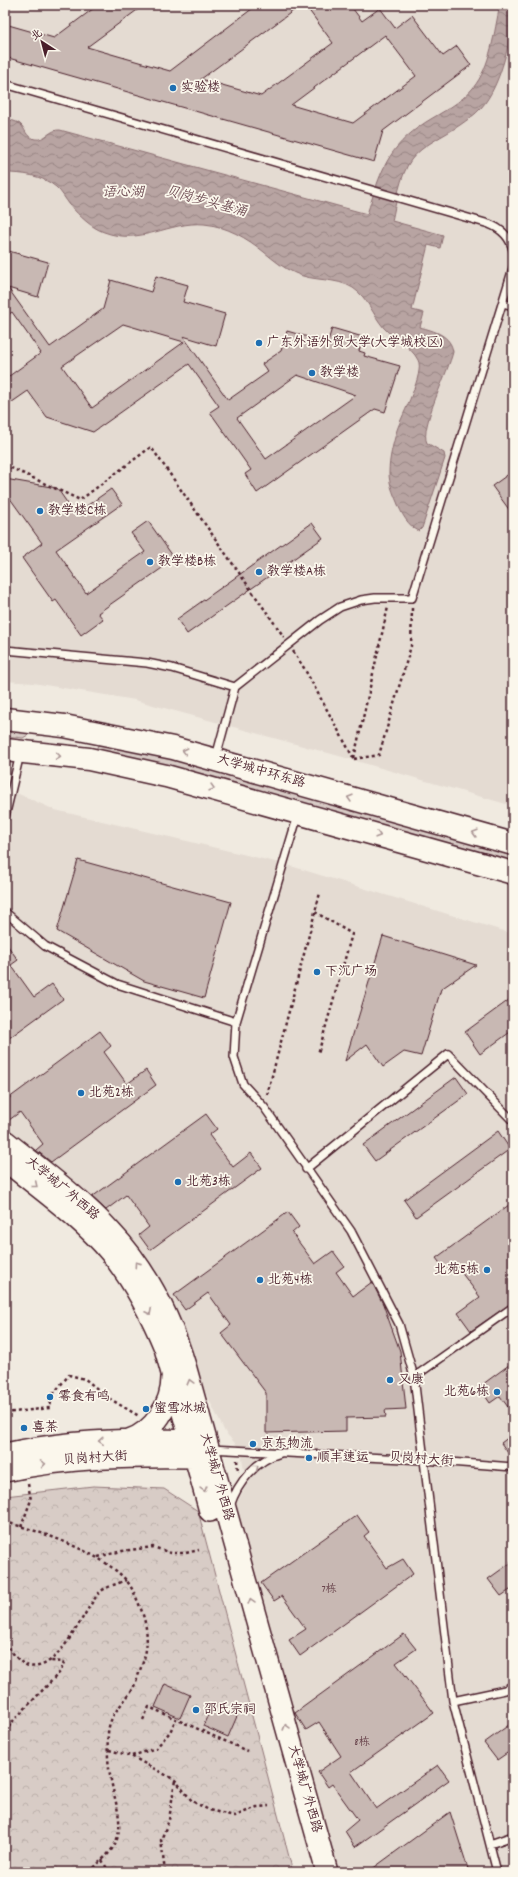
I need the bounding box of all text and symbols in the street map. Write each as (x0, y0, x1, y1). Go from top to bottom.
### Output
north arrow (22, 22, 62, 62)
text: 北 (28, 26, 46, 45)
place label: 实验楼 (181, 79, 220, 98)
marker: 实验楼 (168, 83, 178, 93)
water label: 贝岗步头基涌 (163, 181, 250, 223)
water label: 语心湖 (102, 183, 146, 203)
place label: 广东外语外贸大学(大学城校区) (267, 334, 443, 353)
marker: 广东外语外贸大学(大学城校区) (254, 338, 264, 348)
place label: 教学楼 (320, 364, 359, 383)
marker: 教学楼 (307, 368, 317, 378)
place label: 教学楼C栋 (48, 502, 106, 521)
marker: 教学楼C栋 (35, 506, 45, 516)
place label: 教学楼B栋 (158, 553, 216, 572)
marker: 教学楼B栋 (145, 557, 155, 567)
place label: 教学楼A栋 (267, 563, 326, 582)
marker: 教学楼A栋 (254, 567, 264, 577)
one-way arrow (182, 747, 189, 756)
street label: 大学城中环东路 (215, 750, 307, 794)
one-way arrow (55, 751, 61, 760)
one-way arrow (208, 783, 215, 792)
one-way arrow (347, 794, 354, 803)
one-way arrow (472, 829, 479, 838)
one-way arrow (374, 830, 381, 839)
place label: 下沉广场 (325, 963, 377, 982)
marker: 下沉广场 (312, 967, 322, 977)
place label: 北苑2栋 (89, 1084, 134, 1103)
marker: 北苑2栋 (76, 1088, 86, 1098)
street label: 大学城广外西路 (21, 1152, 103, 1226)
place label: 北苑3栋 (186, 1173, 231, 1192)
marker: 北苑3栋 (173, 1177, 183, 1187)
one-way arrow (31, 1180, 38, 1187)
one-way arrow (134, 1261, 142, 1268)
place label: 北苑5栋 (434, 1261, 479, 1280)
marker: 北苑5栋 (482, 1265, 492, 1275)
place label: 北苑4栋 (268, 1271, 312, 1290)
marker: 北苑4栋 (255, 1275, 265, 1285)
one-way arrow (144, 1308, 151, 1315)
place label: 又康 (398, 1371, 424, 1390)
marker: 又康 (385, 1375, 395, 1385)
one-way arrow (186, 1378, 195, 1385)
place label: 北苑6栋 (444, 1383, 489, 1402)
marker: 北苑6栋 (492, 1387, 502, 1397)
place label: 零食有鸣 (58, 1388, 110, 1407)
marker: 零食有鸣 (45, 1392, 55, 1402)
place label: 蜜雪冰城 (154, 1400, 206, 1419)
marker: 蜜雪冰城 (141, 1404, 151, 1414)
place label: 喜茶 (32, 1419, 58, 1438)
marker: 喜茶 (19, 1423, 29, 1433)
street label: 大学城广外西路 (194, 1431, 238, 1523)
place label: 京东物流 (261, 1435, 313, 1454)
one-way arrow (98, 1437, 104, 1446)
marker: 京东物流 (248, 1439, 258, 1449)
street label: 贝岗村大街 (62, 1447, 128, 1471)
street label: 贝岗村大街 (388, 1448, 454, 1472)
place label: 顺丰速运 (317, 1449, 369, 1468)
marker: 顺丰速运 (304, 1453, 314, 1463)
one-way arrow (40, 1460, 46, 1469)
one-way arrow (251, 1465, 258, 1472)
one-way arrow (199, 1485, 208, 1492)
house number: 7栋 (321, 1582, 337, 1598)
one-way arrow (247, 1598, 256, 1605)
place label: 邵氏宗祠 (204, 1701, 256, 1720)
marker: 邵氏宗祠 (191, 1705, 201, 1715)
one-way arrow (282, 1723, 291, 1730)
house number: 8栋 (354, 1735, 370, 1751)
street label: 大学城广外西路 (282, 1743, 326, 1835)

